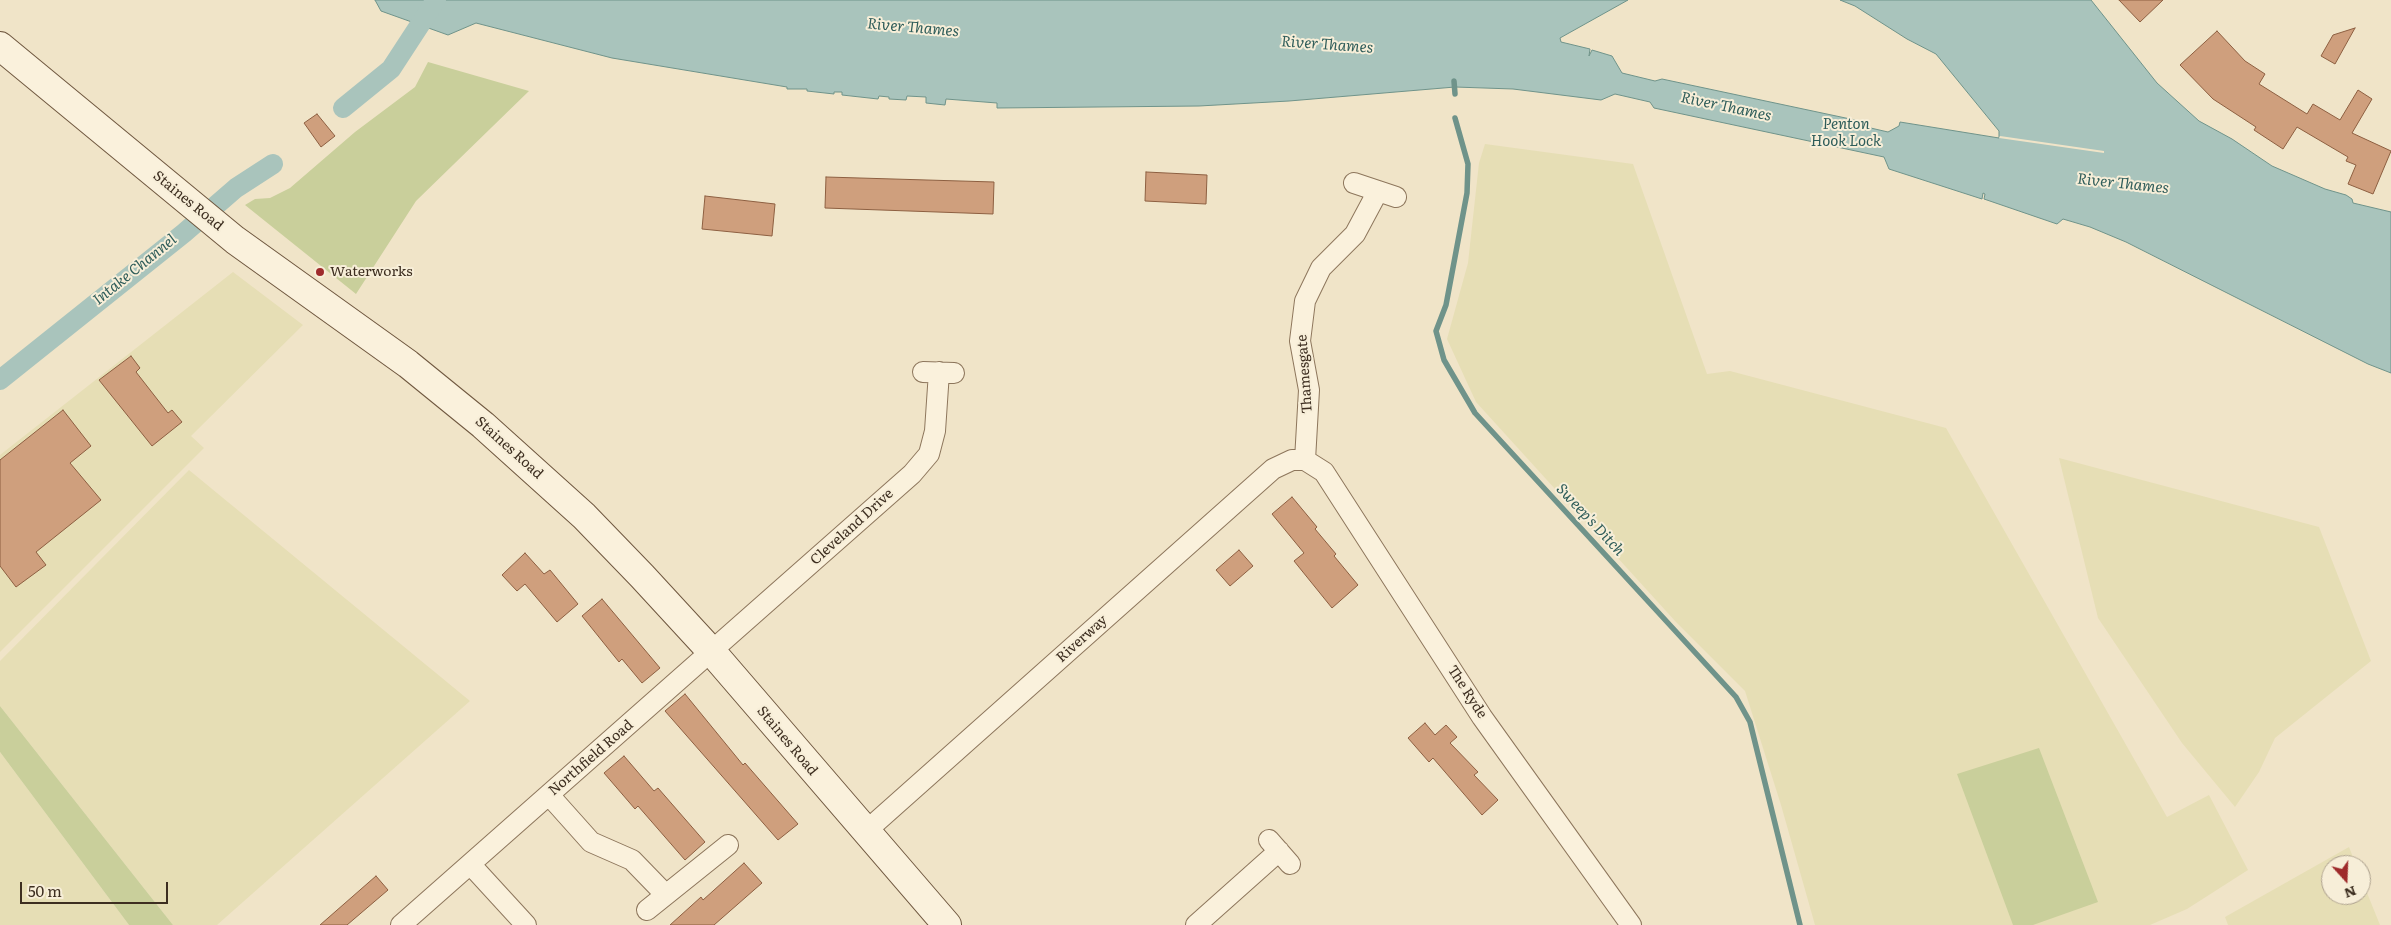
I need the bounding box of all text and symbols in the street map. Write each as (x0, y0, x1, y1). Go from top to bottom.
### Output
water label: River Thames (866, 15, 960, 41)
water label: River Thames (1280, 33, 1374, 57)
water label: River Thames (1679, 89, 1773, 125)
water label: Penton Hook Lock (1811, 116, 1881, 151)
street label: Staines Road (150, 168, 226, 234)
water label: River Thames (2076, 170, 2170, 198)
water label: Intake Channel (90, 231, 180, 309)
place label: Waterworks (330, 264, 413, 280)
marker: Waterworks (314, 266, 326, 278)
street label: Thamesgate (1294, 334, 1316, 414)
street label: Staines Road (472, 413, 546, 483)
water label: Sweep's Ditch (1552, 480, 1628, 560)
street label: Cleveland Drive (807, 485, 897, 569)
street label: Riverway (1053, 612, 1111, 666)
street label: The Ryde (1444, 662, 1490, 722)
street label: Staines Road (753, 703, 821, 779)
street label: Northfield Road (545, 717, 637, 799)
north arrow (2321, 855, 2371, 905)
scale bar (22, 872, 170, 904)
text: 50 m (28, 879, 62, 902)
text: N (2342, 882, 2360, 905)

